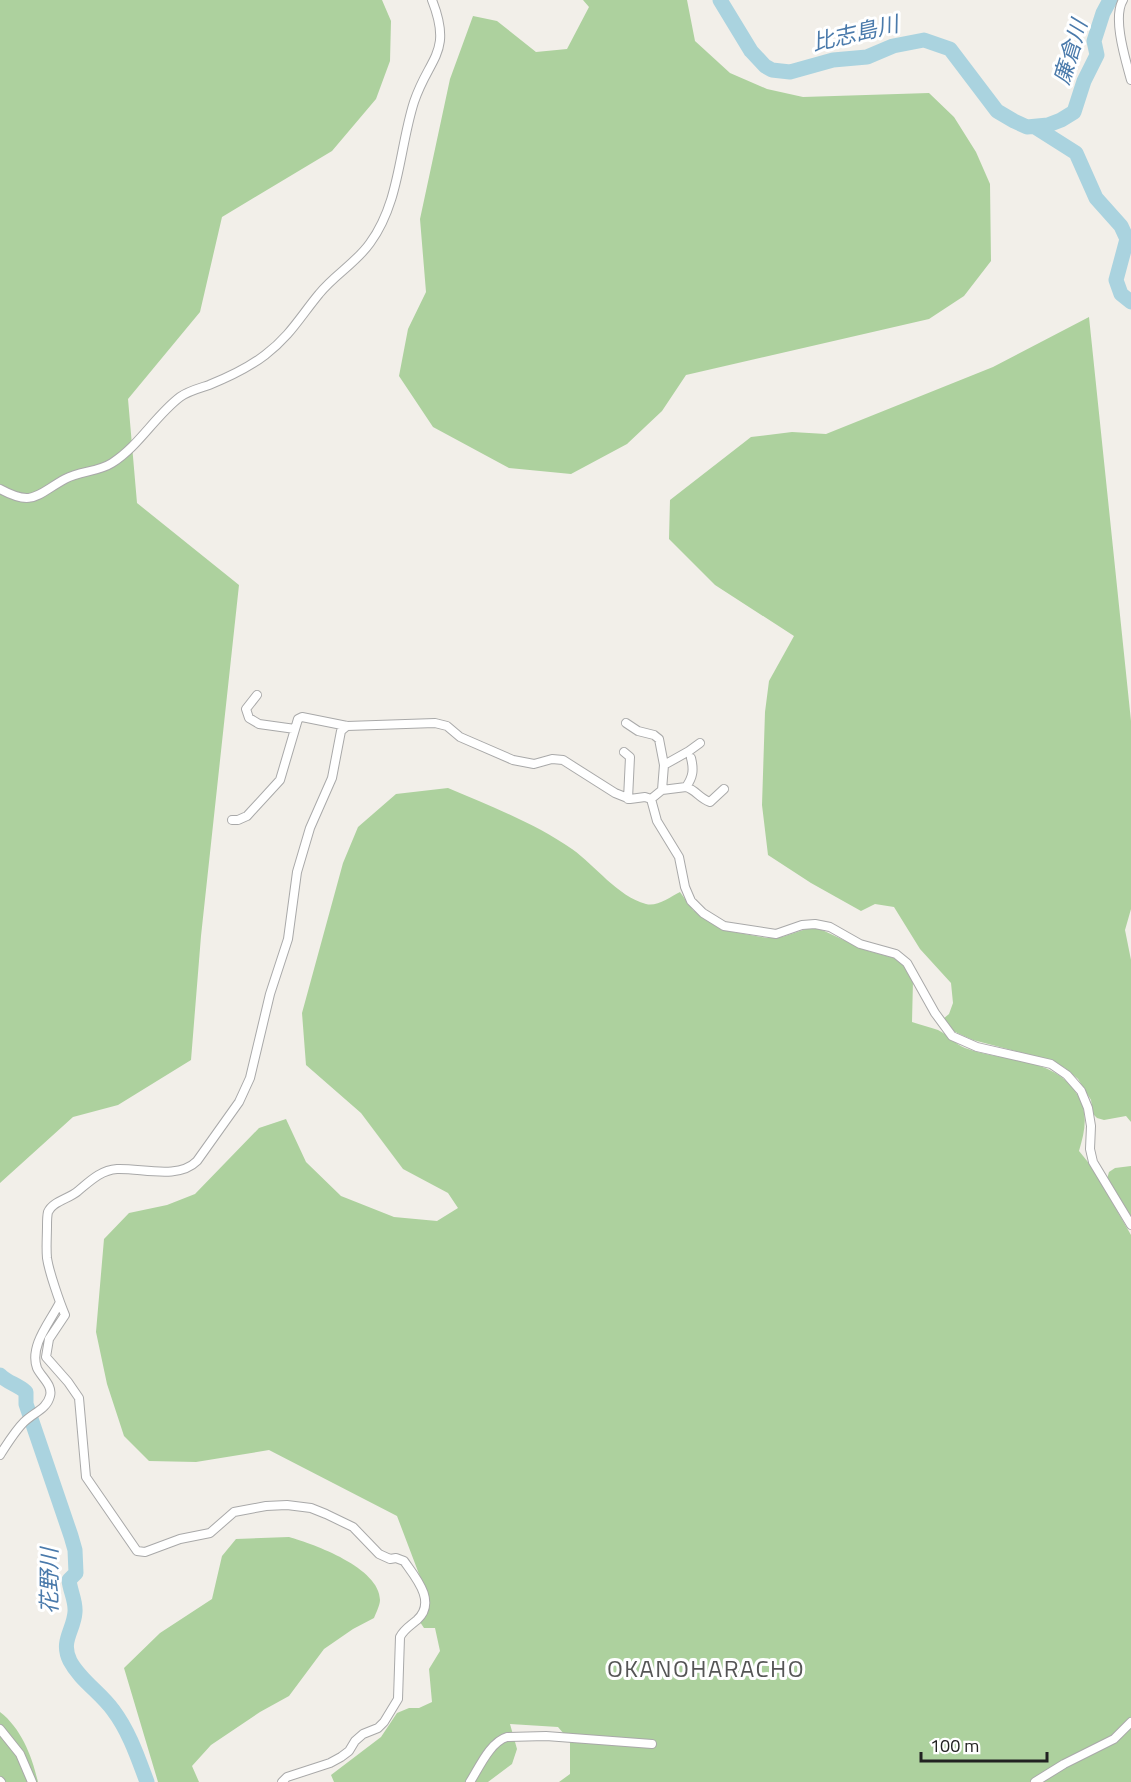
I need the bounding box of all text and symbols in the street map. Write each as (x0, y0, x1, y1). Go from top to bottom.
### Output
water label: 比志島川 (808, 6, 904, 59)
water label: 廉倉川 (1044, 14, 1096, 89)
water label: 花野川 (32, 1546, 66, 1614)
district label: OKANOHARACHO (607, 1650, 805, 1686)
scale bar (921, 1725, 1047, 1763)
text: 100 m (930, 1732, 979, 1759)

